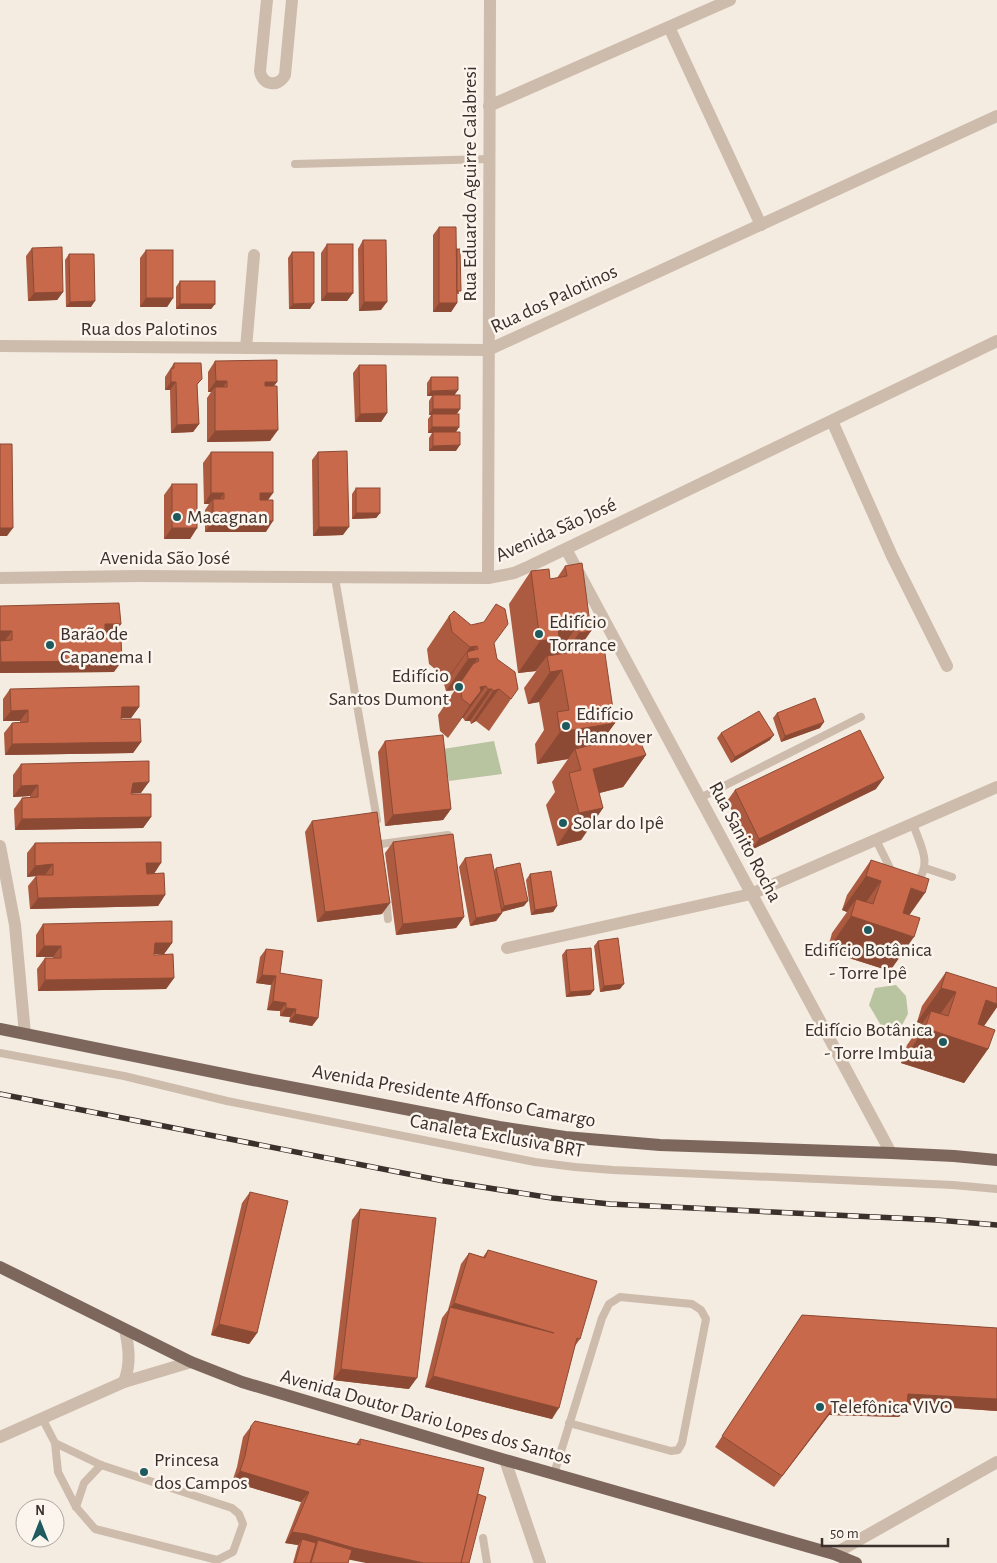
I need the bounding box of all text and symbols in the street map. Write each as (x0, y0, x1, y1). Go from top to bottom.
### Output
street label: Rua Eduardo Aguirre Calabresi (460, 66, 480, 302)
street label: Rua dos Palotinos (488, 261, 620, 337)
street label: Rua dos Palotinos (81, 319, 217, 339)
street label: Avenida São José (492, 494, 620, 566)
place label: Macagnan (187, 507, 268, 527)
marker: Macagnan (171, 511, 183, 523)
street label: Avenida São José (100, 548, 230, 568)
place label: Edifício Torrance (549, 612, 616, 655)
place label: Barão de Capanema I (60, 624, 152, 667)
marker: Edifício Torrance (533, 628, 545, 640)
marker: Barão de Capanema I (44, 639, 56, 651)
place label: Edifício Santos Dumont (329, 666, 450, 709)
marker: Edifício Santos Dumont (453, 681, 465, 693)
place label: Edifício Hannover (576, 704, 653, 747)
marker: Edifício Hannover (560, 720, 572, 732)
street label: Rua Sanito Rocha (705, 778, 785, 906)
place label: Solar do Ipê (573, 813, 664, 833)
marker: Solar do Ipê (557, 817, 569, 829)
marker: Edifício Botânica - Torre Ipê (862, 924, 874, 936)
place label: Edifício Botânica - Torre Ipê (804, 940, 932, 983)
place label: Edifício Botânica - Torre Imbuia (804, 1020, 933, 1063)
marker: Edifício Botânica - Torre Imbuia (937, 1036, 949, 1048)
street label: Avenida Presidente Affonso Camargo (311, 1061, 597, 1131)
street label: Canaleta Exclusiva BRT (408, 1111, 586, 1161)
street label: Avenida Doutor Dario Lopes dos Santos (278, 1366, 574, 1468)
place label: Telefônica VIVO (830, 1397, 952, 1417)
marker: Telefônica VIVO (814, 1401, 826, 1413)
place label: Princesa dos Campos (154, 1450, 248, 1493)
marker: Princesa dos Campos (138, 1466, 150, 1478)
north arrow (15, 1498, 65, 1548)
text: N (35, 1504, 45, 1518)
scale bar (822, 1516, 948, 1548)
text: 50 m (830, 1526, 859, 1541)

